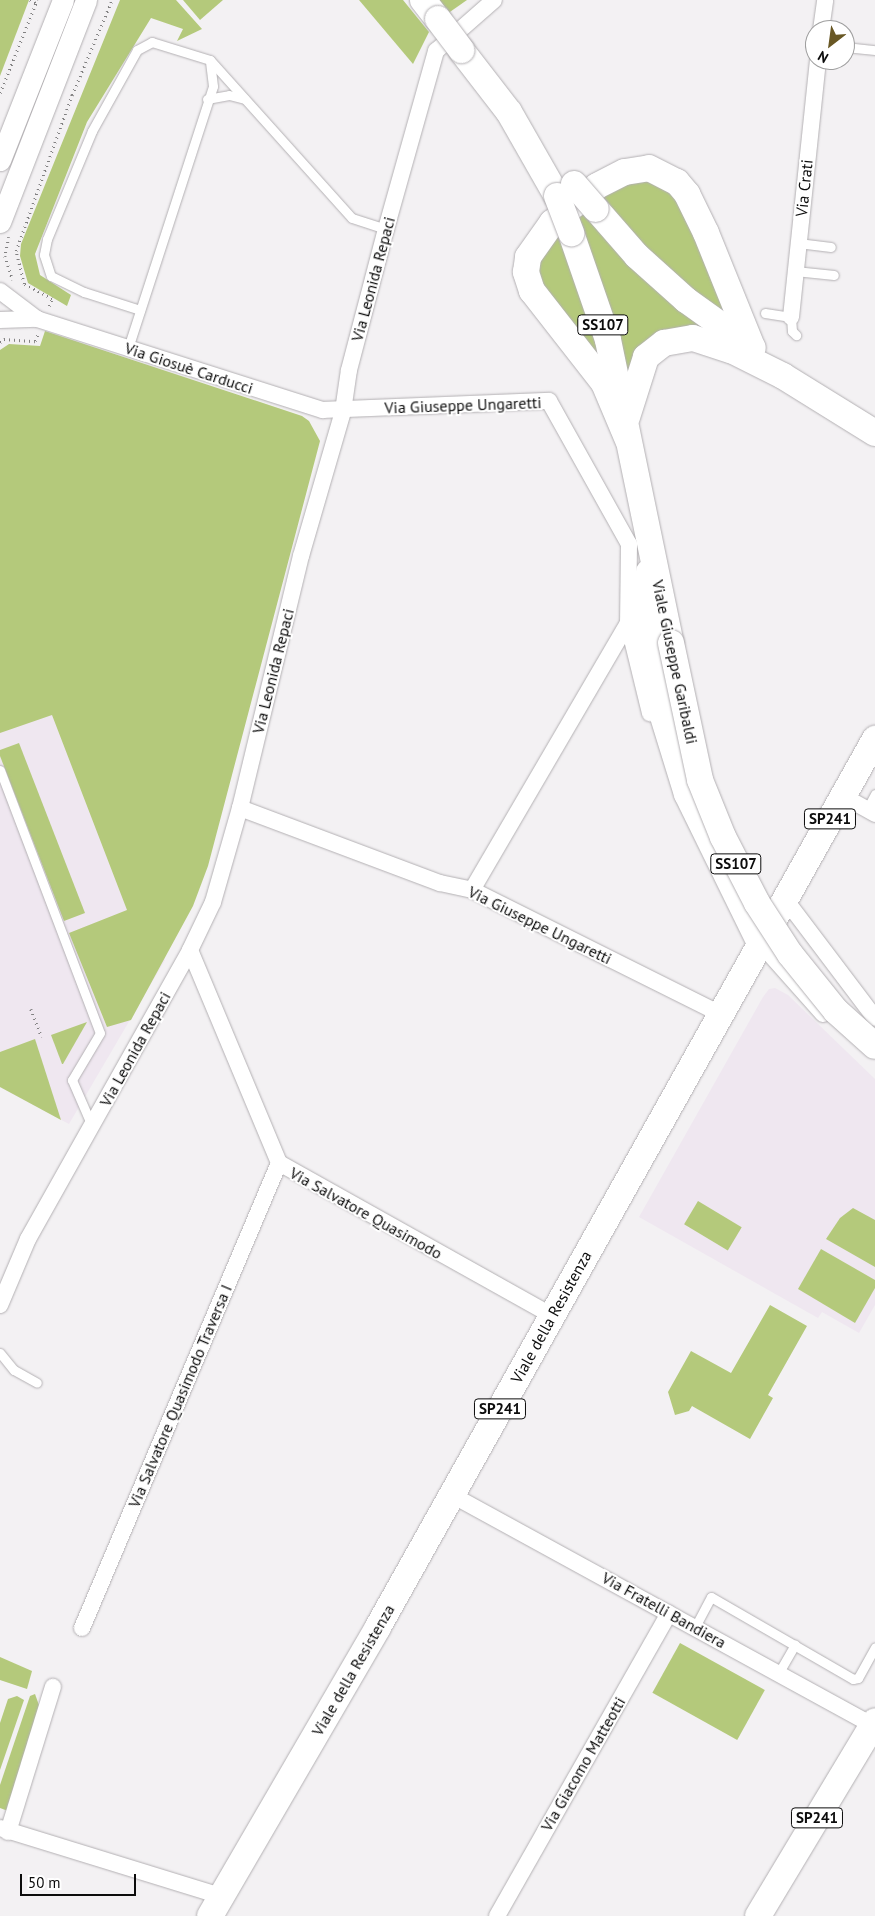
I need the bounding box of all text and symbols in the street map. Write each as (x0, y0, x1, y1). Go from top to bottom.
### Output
north arrow (805, 20, 855, 70)
text: N (815, 47, 831, 67)
street label: Via Crati (791, 158, 817, 218)
street label: Via Leonida Repaci (347, 215, 399, 343)
road number: SS107 (577, 312, 629, 338)
street label: Via Giosuè Carducci (122, 338, 256, 398)
street label: Via Giuseppe Ungaretti (384, 393, 542, 417)
street label: Viale Giuseppe Garibaldi (648, 578, 702, 746)
street label: Via Leonida Repaci (248, 606, 298, 736)
road number: SP241 (804, 806, 856, 832)
road number: SS107 (710, 852, 762, 876)
street label: Via Giuseppe Ungaretti (465, 882, 615, 968)
street label: Via Leonida Repaci (96, 988, 174, 1110)
street label: Via Salvatore Quasimodo (286, 1163, 446, 1263)
street label: Viale della Resistenza (507, 1247, 595, 1387)
street label: Via Salvatore Quasimodo Traversa I (124, 1281, 236, 1511)
road number: SP241 (474, 1396, 526, 1422)
street label: Via Fratelli Bandiera (599, 1568, 729, 1652)
street label: Viale della Resistenza (308, 1601, 398, 1739)
street label: Via Giacomo Matteotti (537, 1693, 629, 1835)
road number: SP241 (791, 1806, 843, 1830)
scale bar (22, 1864, 139, 1896)
text: 50 m (28, 1873, 61, 1892)

